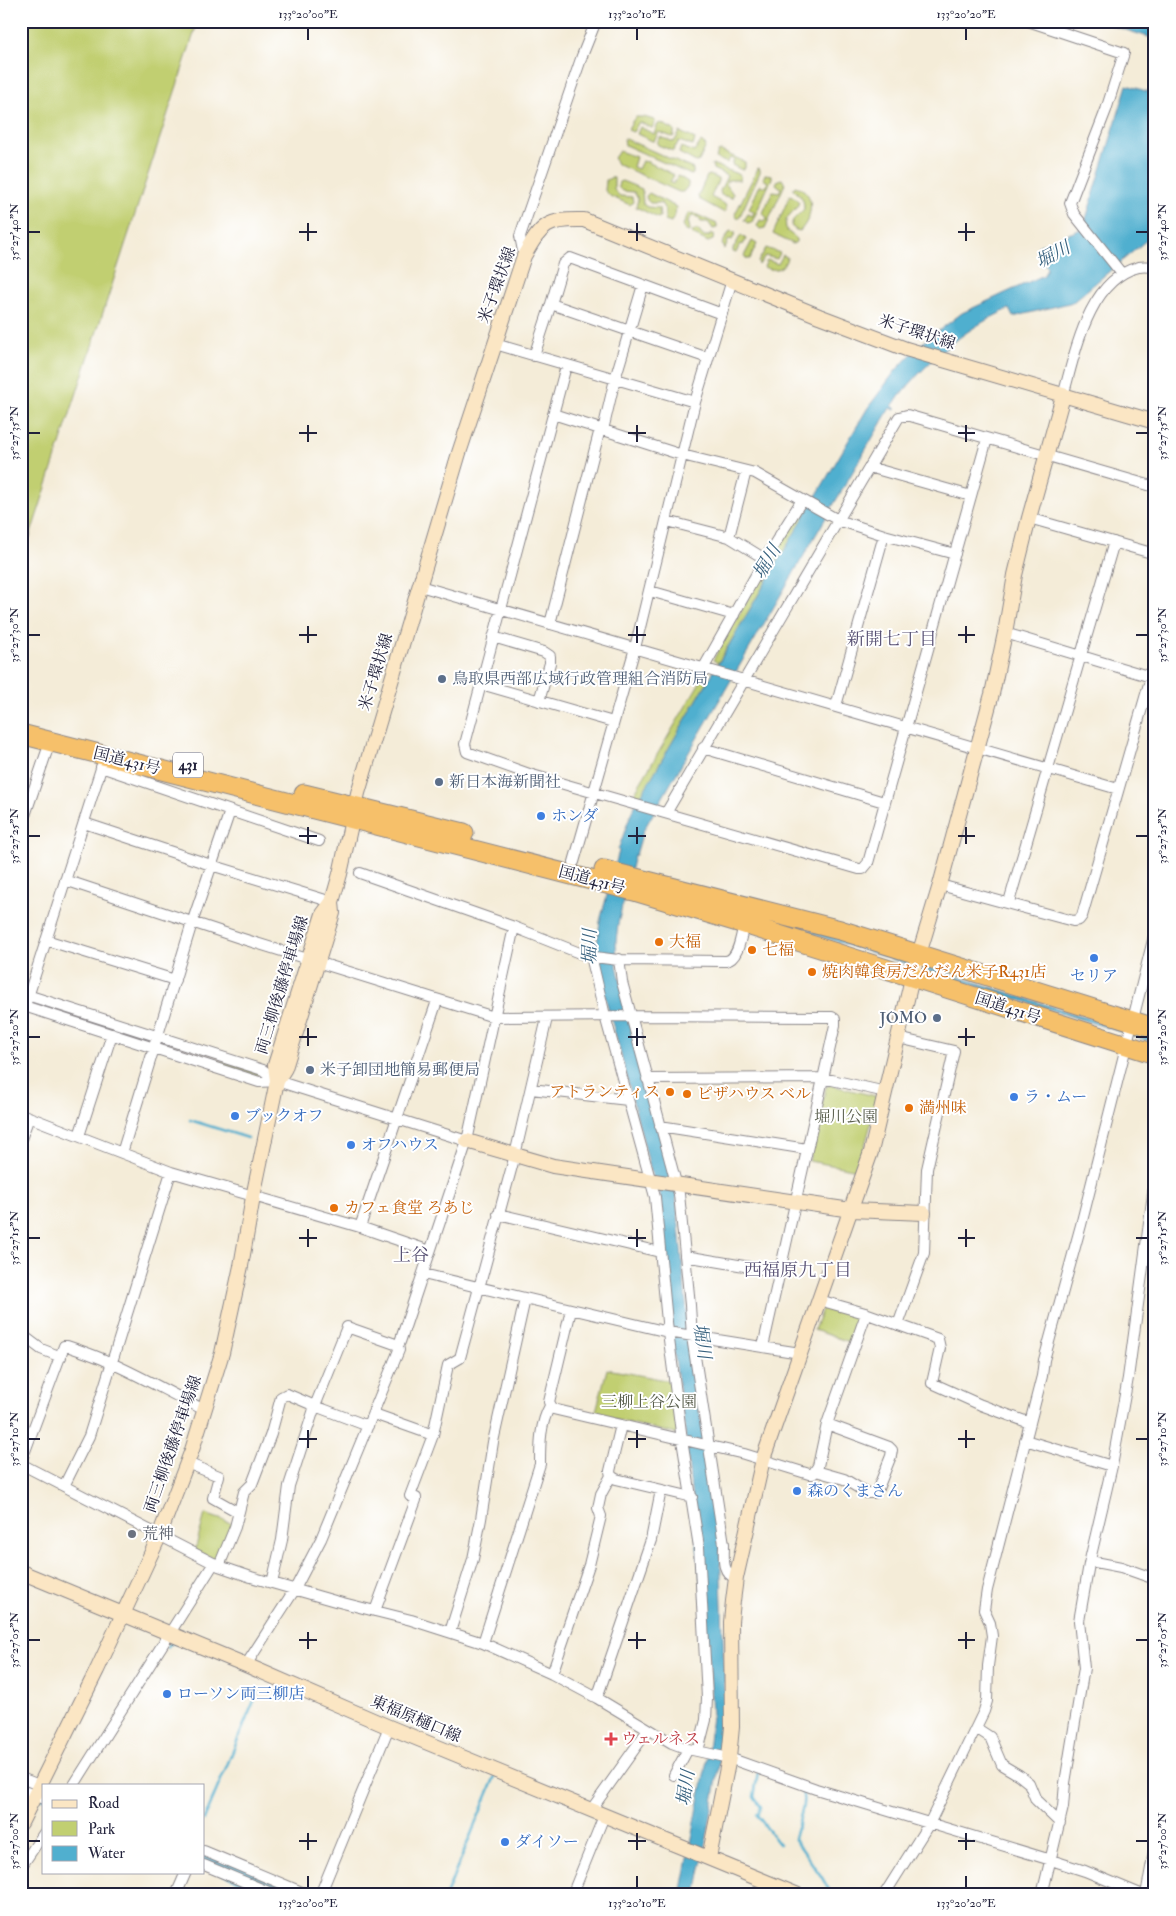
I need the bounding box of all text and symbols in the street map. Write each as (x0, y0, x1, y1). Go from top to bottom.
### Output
text: 133°20'00"E (278, 7, 338, 22)
text: 133°20'10"E (608, 7, 666, 22)
text: 133°20'20"E (936, 7, 996, 22)
text: 35°27'40"N (7, 203, 22, 261)
text: 35°27'40"N (1155, 203, 1170, 261)
water label: 堀川 (1032, 235, 1076, 274)
street label: 米子環状線 (474, 244, 520, 326)
street label: 米子環状線 (876, 310, 958, 354)
text: 35°27'35"N (7, 405, 22, 460)
text: 35°27'35"N (1155, 405, 1170, 460)
water label: 堀川 (748, 539, 787, 583)
text: 35°27'30"N (7, 607, 22, 663)
text: 35°27'30"N (1155, 607, 1170, 663)
district label: 新開七丁目 (847, 628, 937, 651)
street label: 米子環状線 (355, 631, 397, 713)
place label: 鳥取県西部広域行政管理組合消防局 (452, 669, 708, 689)
marker: 鳥取県西部広域行政管理組合消防局 (436, 673, 448, 685)
street label: 国道431号 (91, 743, 163, 779)
road number: 431 (173, 752, 203, 778)
place label: 新日本海新聞社 (449, 772, 561, 792)
marker: 新日本海新聞社 (433, 776, 445, 788)
place label: ホンダ (551, 806, 598, 826)
text: 35°27'25"N (7, 808, 22, 864)
text: 35°27'25"N (1155, 808, 1170, 864)
marker: ホンダ (535, 810, 547, 822)
street label: 国道431号 (556, 861, 628, 899)
street label: 両三柳後藤停車場線 (251, 913, 313, 1057)
water label: 堀川 (578, 927, 602, 965)
place label: 大福 (669, 932, 701, 952)
marker: 大福 (653, 936, 665, 948)
place label: 七福 (762, 940, 794, 960)
marker: 七福 (746, 944, 758, 956)
marker: セリア (1088, 952, 1100, 964)
place label: 焼肉韓食房だんだん米子R431店 (822, 962, 1046, 982)
marker: 焼肉韓食房だんだん米子R431店 (806, 966, 818, 978)
place label: セリア (1070, 966, 1118, 986)
street label: 国道431号 (972, 988, 1044, 1028)
text: 35°27'20"N (7, 1008, 22, 1065)
place label: JOMO (878, 1008, 927, 1029)
text: 35°27'20"N (1155, 1008, 1170, 1065)
marker: JOMO (931, 1012, 943, 1024)
place label: 米子卸団地簡易郵便局 (320, 1060, 480, 1080)
marker: 米子卸団地簡易郵便局 (304, 1064, 316, 1076)
place label: アトランティス (549, 1082, 660, 1102)
place label: ピザハウス ベル (697, 1084, 811, 1104)
marker: アトランティス (664, 1086, 676, 1098)
place label: ラ・ムー (1024, 1087, 1087, 1107)
marker: ピザハウス ベル (681, 1088, 693, 1100)
marker: ラ・ムー (1008, 1091, 1020, 1103)
place label: 満州味 (919, 1098, 967, 1118)
marker: 満州味 (903, 1102, 915, 1114)
place label: ブックオフ (245, 1106, 323, 1126)
park label: 堀川公園 (814, 1107, 878, 1127)
marker: ブックオフ (229, 1110, 241, 1122)
place label: オフハウス (361, 1135, 439, 1155)
marker: オフハウス (345, 1139, 357, 1151)
place label: カフェ食堂 ろあじ (344, 1198, 475, 1218)
marker: カフェ食堂 ろあじ (328, 1202, 340, 1214)
text: 35°27'15"N (7, 1211, 22, 1265)
text: 35°27'15"N (1155, 1211, 1170, 1265)
district label: 上谷 (393, 1244, 429, 1267)
district label: 西福原九丁目 (744, 1259, 852, 1282)
water label: 堀川 (688, 1322, 716, 1362)
street label: 両三柳後藤停車場線 (140, 1373, 206, 1515)
park label: 三柳上谷公園 (601, 1392, 697, 1412)
text: 35°27'10"N (7, 1411, 22, 1467)
text: 35°27'10"N (1155, 1411, 1170, 1467)
place label: 森のくまさん (807, 1481, 903, 1501)
marker: 森のくまさん (791, 1485, 803, 1497)
place label: 荒神 (142, 1524, 174, 1544)
marker: 荒神 (126, 1528, 138, 1540)
text: 35°27'05"N (7, 1612, 22, 1668)
text: 35°27'05"N (1155, 1612, 1170, 1668)
place label: ローソン両三柳店 (177, 1684, 304, 1704)
marker: ローソン両三柳店 (161, 1688, 173, 1700)
street label: 東福原樋口線 (368, 1691, 464, 1747)
place label: ウェルネス (621, 1729, 700, 1749)
marker: ウェルネス (605, 1733, 617, 1745)
water label: 堀川 (672, 1767, 700, 1807)
legend (42, 1784, 205, 1874)
text: Road (88, 1794, 120, 1813)
text: 35°27'00"N (7, 1812, 22, 1870)
text: 35°27'00"N (1155, 1812, 1170, 1870)
text: Park (88, 1820, 115, 1839)
place label: ダイソー (515, 1832, 579, 1852)
marker: ダイソー (499, 1836, 511, 1848)
text: Water (87, 1844, 125, 1863)
text: 133°20'00"E (278, 1896, 338, 1911)
text: 133°20'10"E (608, 1896, 666, 1911)
text: 133°20'20"E (936, 1896, 996, 1911)

